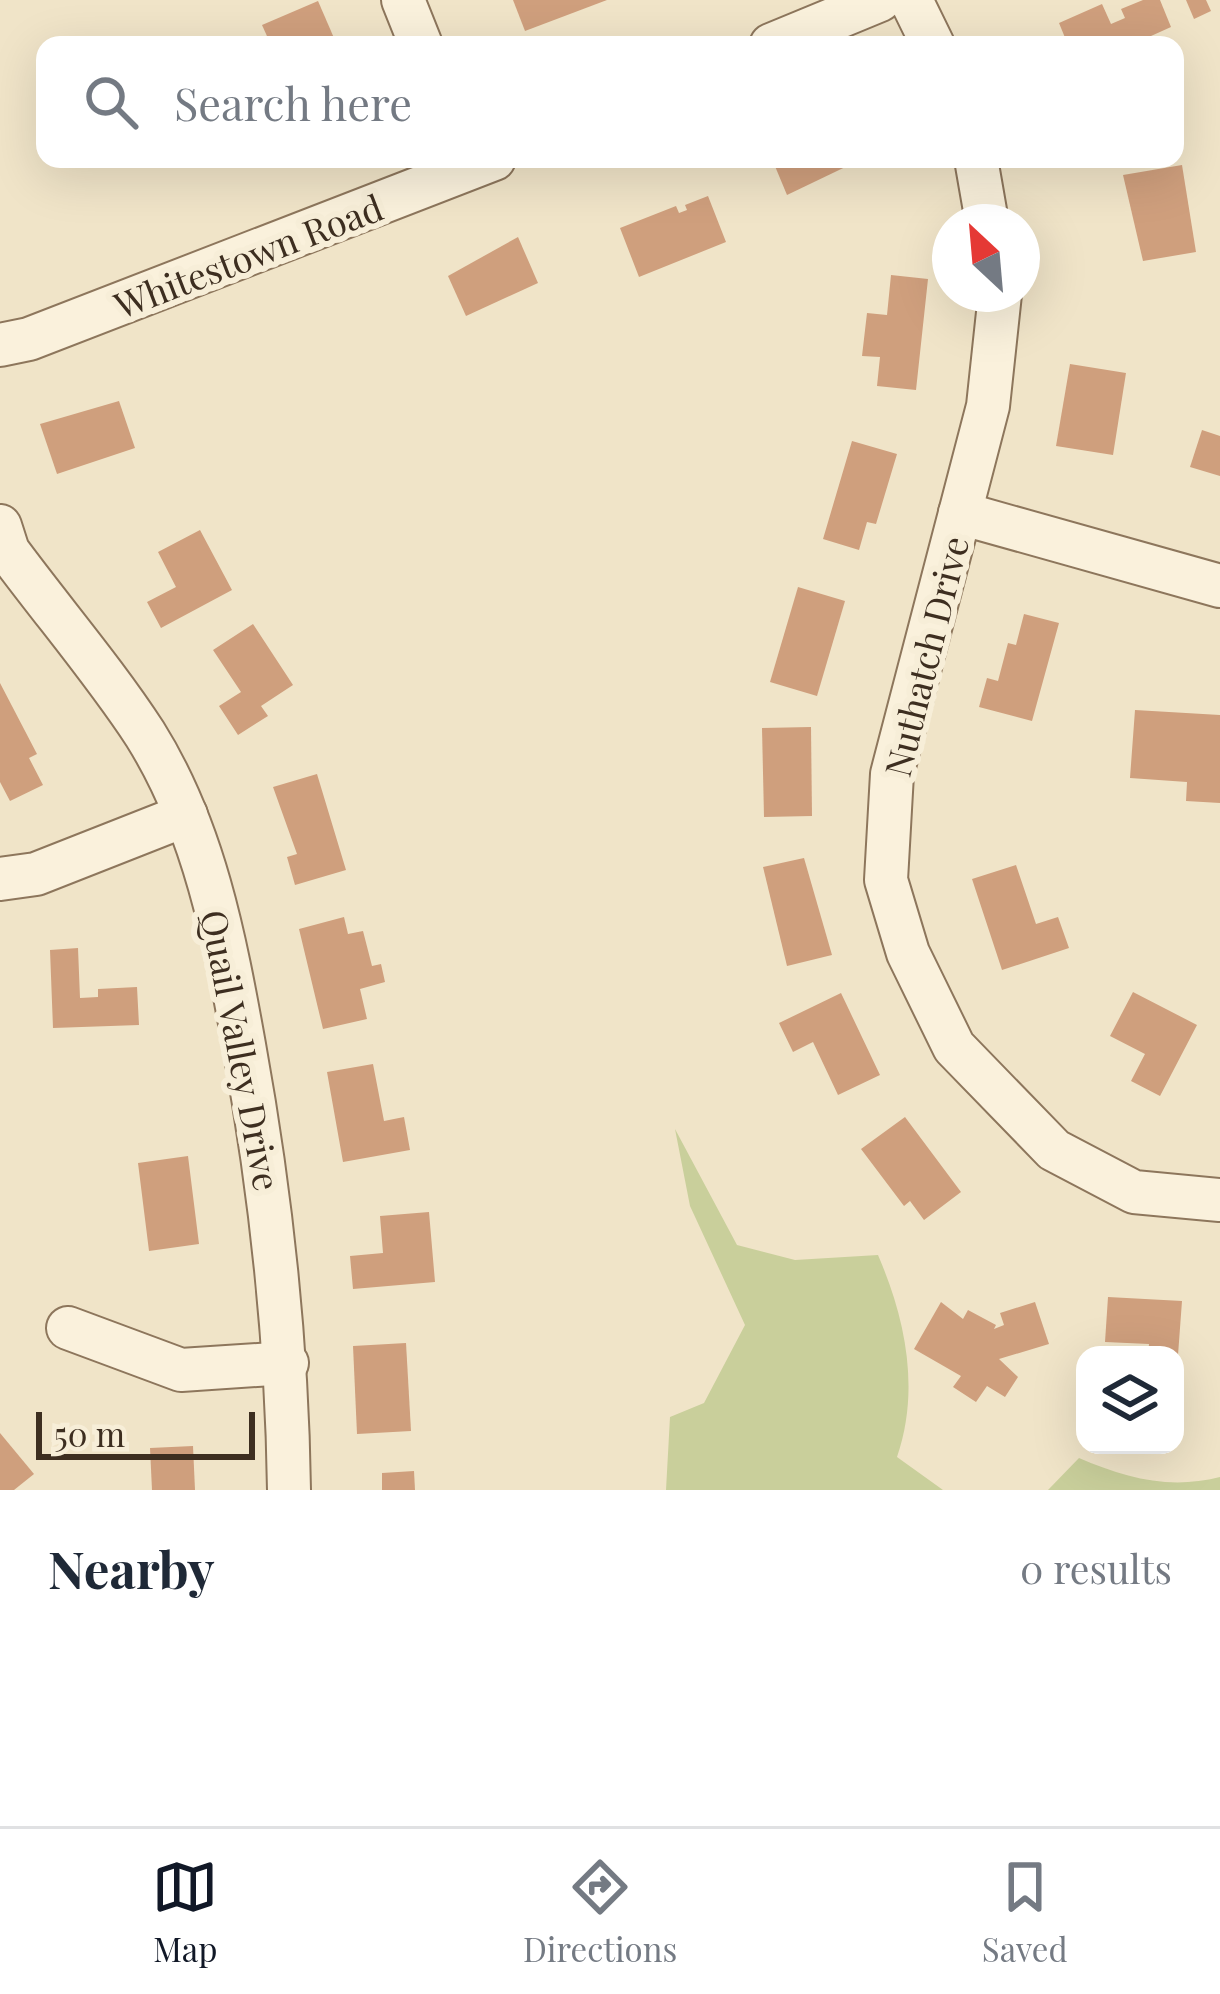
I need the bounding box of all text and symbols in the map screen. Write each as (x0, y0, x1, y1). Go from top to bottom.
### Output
search box (36, 36, 1184, 168)
icon: search (78, 69, 144, 135)
text: Search here (174, 72, 412, 132)
street label: Whitestown Road (106, 182, 389, 329)
north arrow (932, 204, 1040, 312)
street label: Nuthatch Drive (872, 531, 978, 781)
street label: Quail Valley Drive (191, 906, 293, 1194)
map controls (1076, 1346, 1184, 1454)
button: layers (1076, 1346, 1184, 1454)
scale bar (36, 1406, 255, 1459)
text: 50 m (54, 1411, 125, 1455)
text: Nearby (48, 1534, 214, 1602)
text: 0 results (1020, 1542, 1172, 1594)
tab: Map (152, 1854, 218, 1970)
tab: Directions (523, 1854, 677, 1970)
tab: Saved (982, 1854, 1068, 1970)

